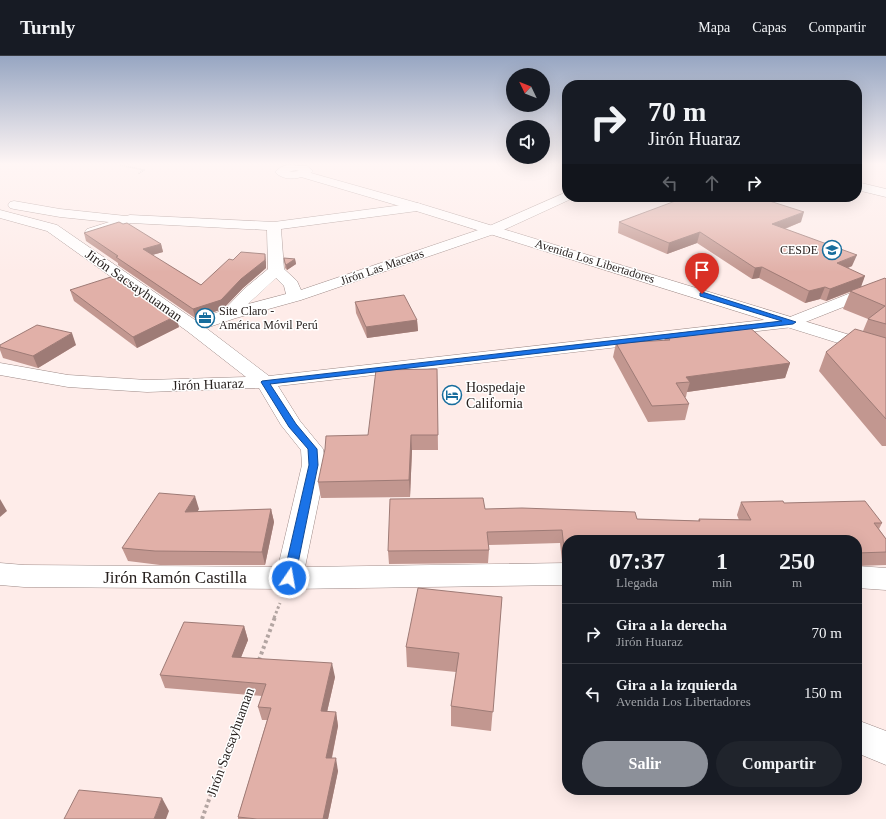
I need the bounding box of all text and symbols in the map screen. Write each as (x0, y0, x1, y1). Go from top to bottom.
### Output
text: Turnly (20, 17, 75, 38)
text: Mapa (698, 20, 730, 35)
text: Capas (752, 20, 786, 35)
text: Compartir (808, 20, 866, 35)
north arrow (506, 68, 550, 112)
map controls (506, 68, 550, 164)
icon: right (582, 96, 634, 148)
text: 70 m (648, 96, 706, 127)
button: sound (506, 120, 550, 164)
text: Jirón Huaraz (648, 129, 740, 149)
icon: left (659, 172, 681, 194)
icon: ahead (701, 172, 723, 194)
icon: right (743, 172, 765, 194)
street label: Avenida Los Libertadores (533, 236, 657, 286)
school or university icon: CESDE (821, 239, 843, 261)
place label: CESDE (780, 243, 818, 257)
street label: Jirón Sacsayhuaman (82, 246, 185, 324)
street label: Jirón Las Macetas (338, 246, 426, 288)
pin (685, 253, 719, 294)
icon: arrive (691, 259, 713, 281)
place label: Site Claro - América Móvil Perú (219, 304, 318, 332)
office icon: Site Claro - América Móvil Perú (194, 307, 216, 329)
street label: Jirón Huaraz (172, 376, 244, 393)
place label: Hospedaje California (466, 380, 525, 411)
hotel icon: Hospedaje California (441, 384, 463, 406)
text: 07:37 (609, 548, 665, 574)
text: 1 (716, 548, 728, 574)
text: 250 (779, 548, 815, 574)
position arrow (268, 557, 310, 599)
street label: Jirón Ramón Castilla (103, 568, 247, 587)
text: Llegada (616, 575, 658, 590)
text: min (712, 575, 732, 590)
text: m (792, 575, 802, 590)
text: Gira a la derecha (616, 617, 727, 633)
icon: right (582, 623, 604, 645)
text: 70 m (812, 625, 842, 641)
text: Jirón Huaraz (616, 634, 683, 649)
text: Gira a la izquierda (616, 677, 737, 693)
icon: left (582, 683, 604, 705)
text: 150 m (804, 685, 842, 701)
street label: Jirón Sacsayhuaman (204, 686, 257, 799)
text: Avenida Los Libertadores (616, 694, 751, 709)
button: Salir (582, 741, 708, 787)
button: Compartir (716, 741, 842, 787)

